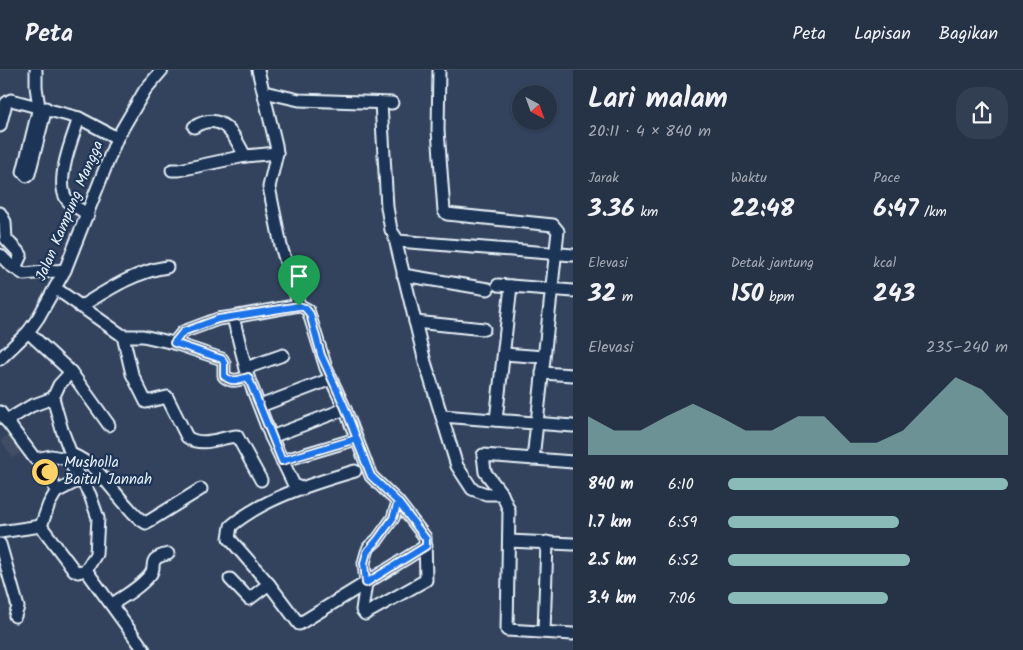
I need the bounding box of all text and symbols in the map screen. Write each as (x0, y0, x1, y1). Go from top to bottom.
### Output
text: Peta (25, 15, 73, 54)
text: Peta (793, 20, 826, 49)
text: Lapisan (854, 20, 911, 49)
text: Bagikan (939, 20, 998, 49)
text: Lari malam (588, 77, 728, 122)
north arrow (512, 85, 558, 130)
map controls (512, 85, 557, 130)
button: share (956, 87, 1008, 139)
text: 20:11 · 4 × 840 m (588, 119, 711, 144)
street label: Jalan Kampung Mangga (30, 137, 110, 285)
text: Jarak (588, 167, 619, 189)
text: Waktu (731, 167, 767, 189)
text: Pace (873, 167, 900, 189)
text: 3.36 (588, 189, 635, 229)
text: 22:48 (731, 189, 794, 229)
text: 6:47 (873, 189, 918, 229)
text: km (635, 201, 658, 223)
text: /km (918, 201, 947, 223)
text: Elevasi (588, 252, 628, 274)
text: Detak jantung (731, 252, 814, 274)
text: kcal (873, 252, 896, 274)
pin (278, 255, 320, 306)
icon: arrive (285, 262, 313, 290)
text: 32 (588, 274, 616, 314)
text: 150 (731, 274, 764, 314)
text: 243 (873, 274, 915, 314)
text: m (616, 286, 633, 308)
text: bpm (764, 286, 795, 308)
text: Elevasi (588, 335, 633, 360)
text: 235–240 m (926, 335, 1008, 360)
place label: Musholla Baitul Jannah (64, 451, 152, 492)
mosque icon: Musholla Baitul Jannah (30, 457, 60, 487)
text: 840 m (588, 472, 634, 497)
text: 6:10 (668, 472, 694, 497)
text: 1.7 km (588, 510, 631, 535)
text: 6:59 (668, 510, 697, 535)
text: 2.5 km (588, 548, 636, 573)
text: 6:52 (668, 548, 699, 573)
text: 3.4 km (588, 586, 636, 611)
text: 7:06 (668, 586, 696, 611)

